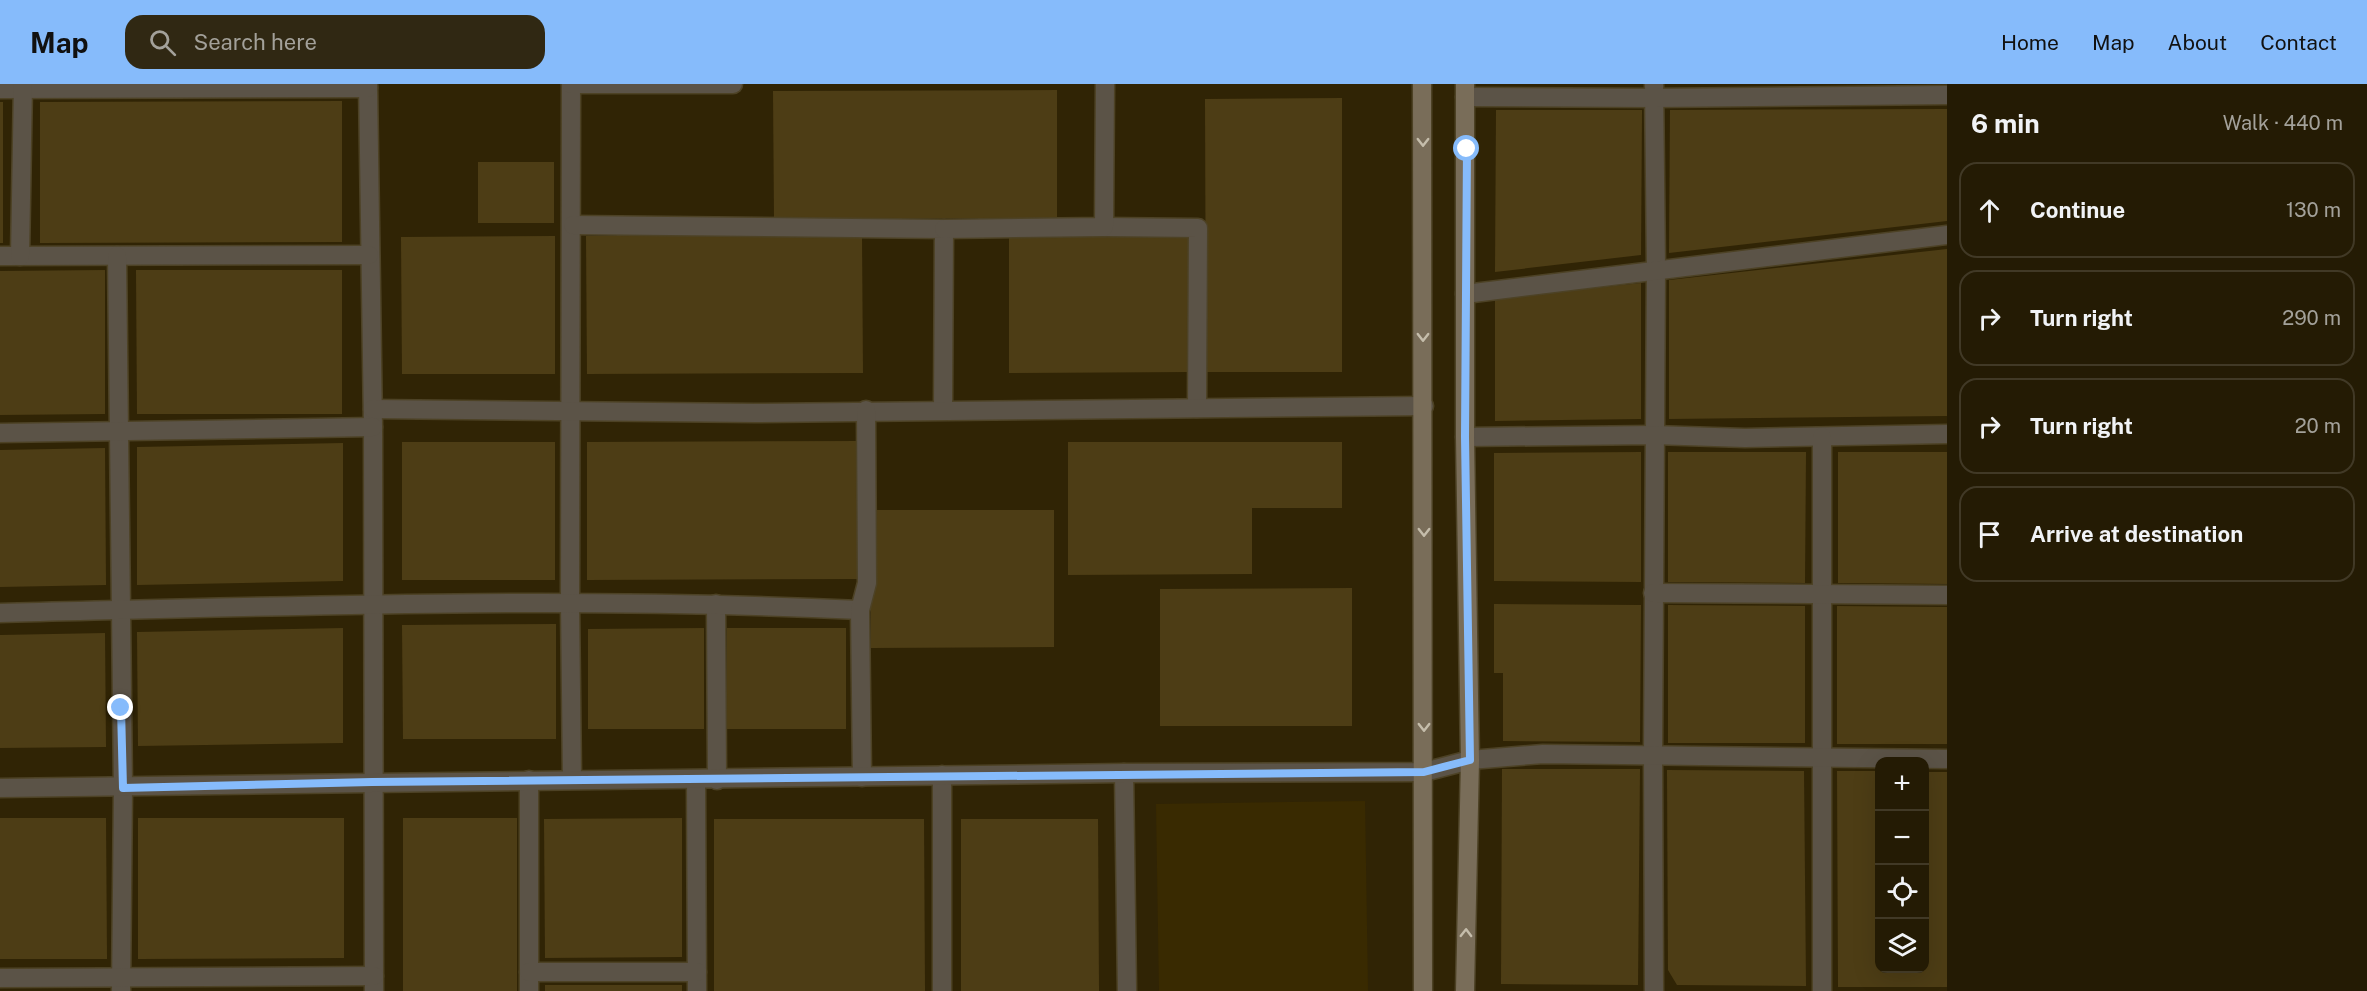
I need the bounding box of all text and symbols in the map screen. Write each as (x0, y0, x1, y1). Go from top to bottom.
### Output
search box (125, 15, 545, 69)
text: Map (30, 26, 89, 59)
icon: search (146, 26, 179, 59)
text: Search here (194, 29, 317, 55)
text: Home (2001, 30, 2059, 55)
text: Map (2092, 30, 2135, 55)
text: About (2168, 30, 2227, 55)
text: Contact (2260, 30, 2337, 55)
text: 6 min (1971, 108, 2040, 139)
text: Walk · 440 m (2223, 111, 2343, 135)
route start (1453, 135, 1479, 161)
one-way arrow (1417, 138, 1429, 147)
icon: ahead (1973, 194, 2006, 227)
text: Continue (2030, 197, 2125, 223)
text: 130 m (2286, 198, 2341, 222)
icon: right (1973, 302, 2006, 335)
text: Turn right (2030, 305, 2133, 331)
text: 290 m (2282, 306, 2341, 330)
one-way arrow (1417, 333, 1429, 342)
icon: right (1973, 410, 2006, 443)
text: Turn right (2030, 413, 2133, 439)
text: 20 m (2295, 414, 2341, 438)
icon: arrive (1973, 518, 2006, 551)
text: Arrive at destination (2030, 521, 2243, 547)
one-way arrow (1418, 528, 1430, 537)
route end (107, 694, 133, 720)
one-way arrow (1418, 723, 1430, 732)
map controls (1875, 757, 1929, 973)
button: + (1875, 757, 1929, 811)
button: − (1875, 811, 1929, 865)
button: locate (1875, 865, 1929, 919)
button: layers (1875, 919, 1929, 973)
one-way arrow (1460, 928, 1472, 937)

